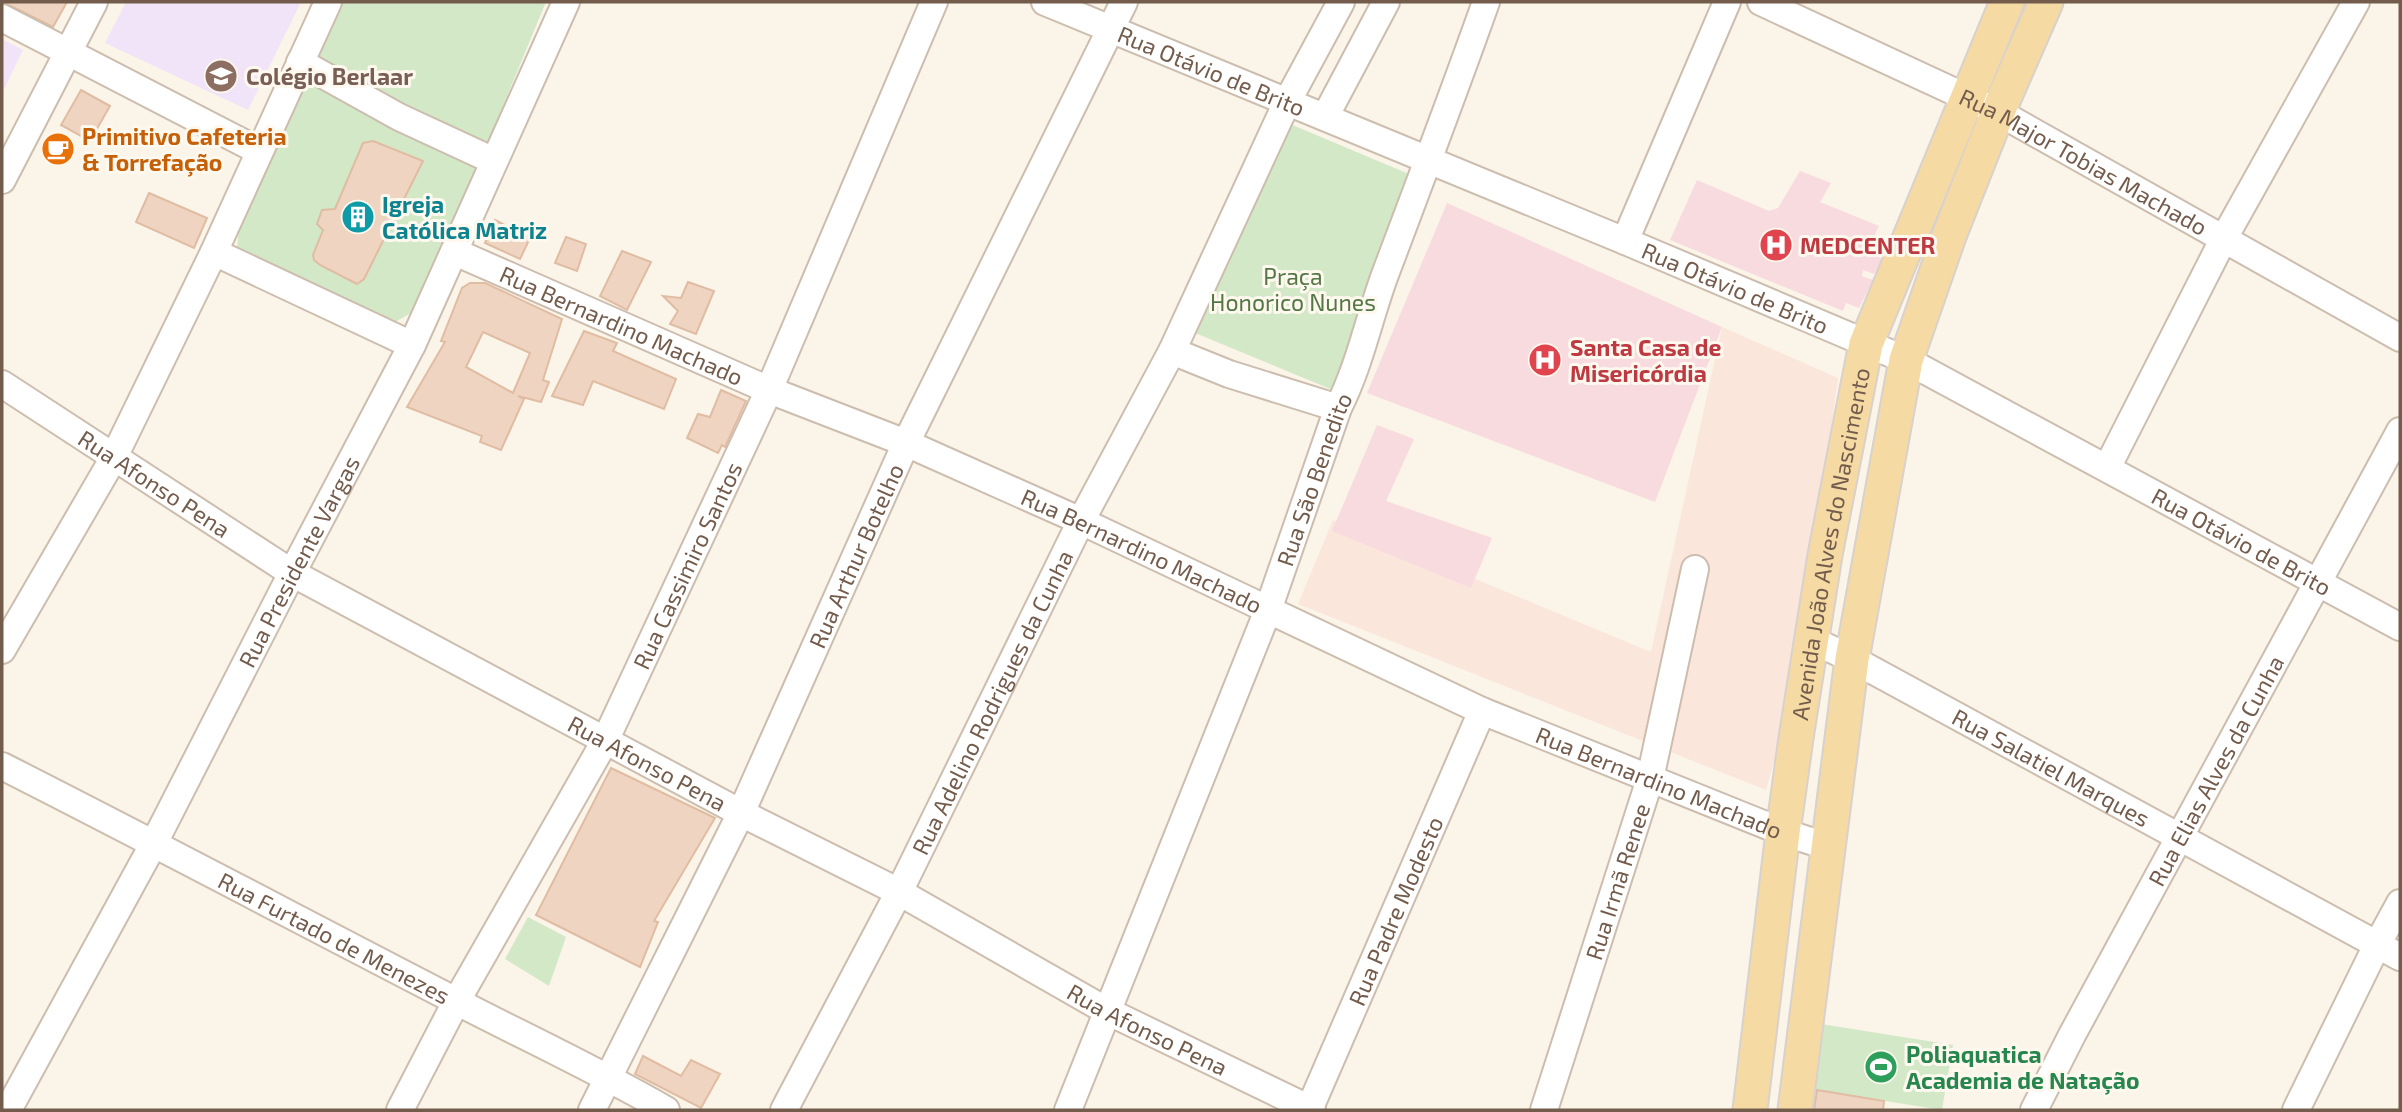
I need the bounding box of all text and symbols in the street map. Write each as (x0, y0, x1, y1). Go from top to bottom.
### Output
street label: Rua Otávio de Brito (1114, 20, 1309, 122)
school or university icon: Colégio Berlaar (202, 57, 240, 95)
place label: Colégio Berlaar (246, 62, 413, 90)
street label: Rua Major Tobias Machado (1955, 82, 2212, 241)
place label: Primitivo Cafeteria & Torrefação (82, 122, 287, 177)
cafe icon: Primitivo Cafeteria & Torrefação (39, 130, 77, 168)
place label: Igreja Católica Matriz (382, 190, 547, 244)
building icon: Igreja Católica Matriz (339, 198, 377, 236)
hospital icon: MEDCENTER (1757, 226, 1795, 264)
place label: MEDCENTER (1800, 231, 1936, 259)
street label: Rua Otávio de Brito (1638, 236, 1833, 340)
street label: Rua Bernardino Machado (496, 260, 748, 391)
park label: Praça Honorico Nunes (1210, 262, 1376, 316)
place label: Santa Casa de Misericórdia (1570, 333, 1722, 387)
hospital icon: Santa Casa de Misericórdia (1526, 341, 1564, 379)
street label: Avenida João Alves do Nascimento (1785, 365, 1875, 722)
street label: Rua São Benedito (1270, 388, 1357, 570)
street label: Rua Afonso Pena (73, 424, 236, 543)
street label: Rua Presidente Vargas (232, 451, 365, 672)
street label: Rua Cassimiro Santos (627, 457, 747, 673)
street label: Rua Arthur Botelho (802, 459, 909, 652)
street label: Rua Bernardino Machado (1017, 482, 1267, 619)
street label: Rua Otávio de Brito (2147, 482, 2336, 601)
street label: Rua Adelino Rodrigues da Cunha (906, 545, 1079, 859)
street label: Rua Elias Alves da Cunha (2142, 651, 2289, 891)
street label: Rua Salatiel Marques (1948, 702, 2155, 832)
street label: Rua Afonso Pena (563, 709, 731, 817)
street label: Rua Bernardino Machado (1532, 720, 1786, 844)
street label: Rua Irmã Renee (1579, 800, 1655, 963)
street label: Rua Padre Modesto (1342, 812, 1449, 1010)
street label: Rua Furtado de Menezes (214, 866, 455, 1009)
street label: Rua Afonso Pena (1062, 977, 1232, 1081)
place label: Poliaquatica Academia de Natação (1906, 1040, 2140, 1095)
sports icon: Poliaquatica Academia de Natação (1862, 1048, 1900, 1086)

